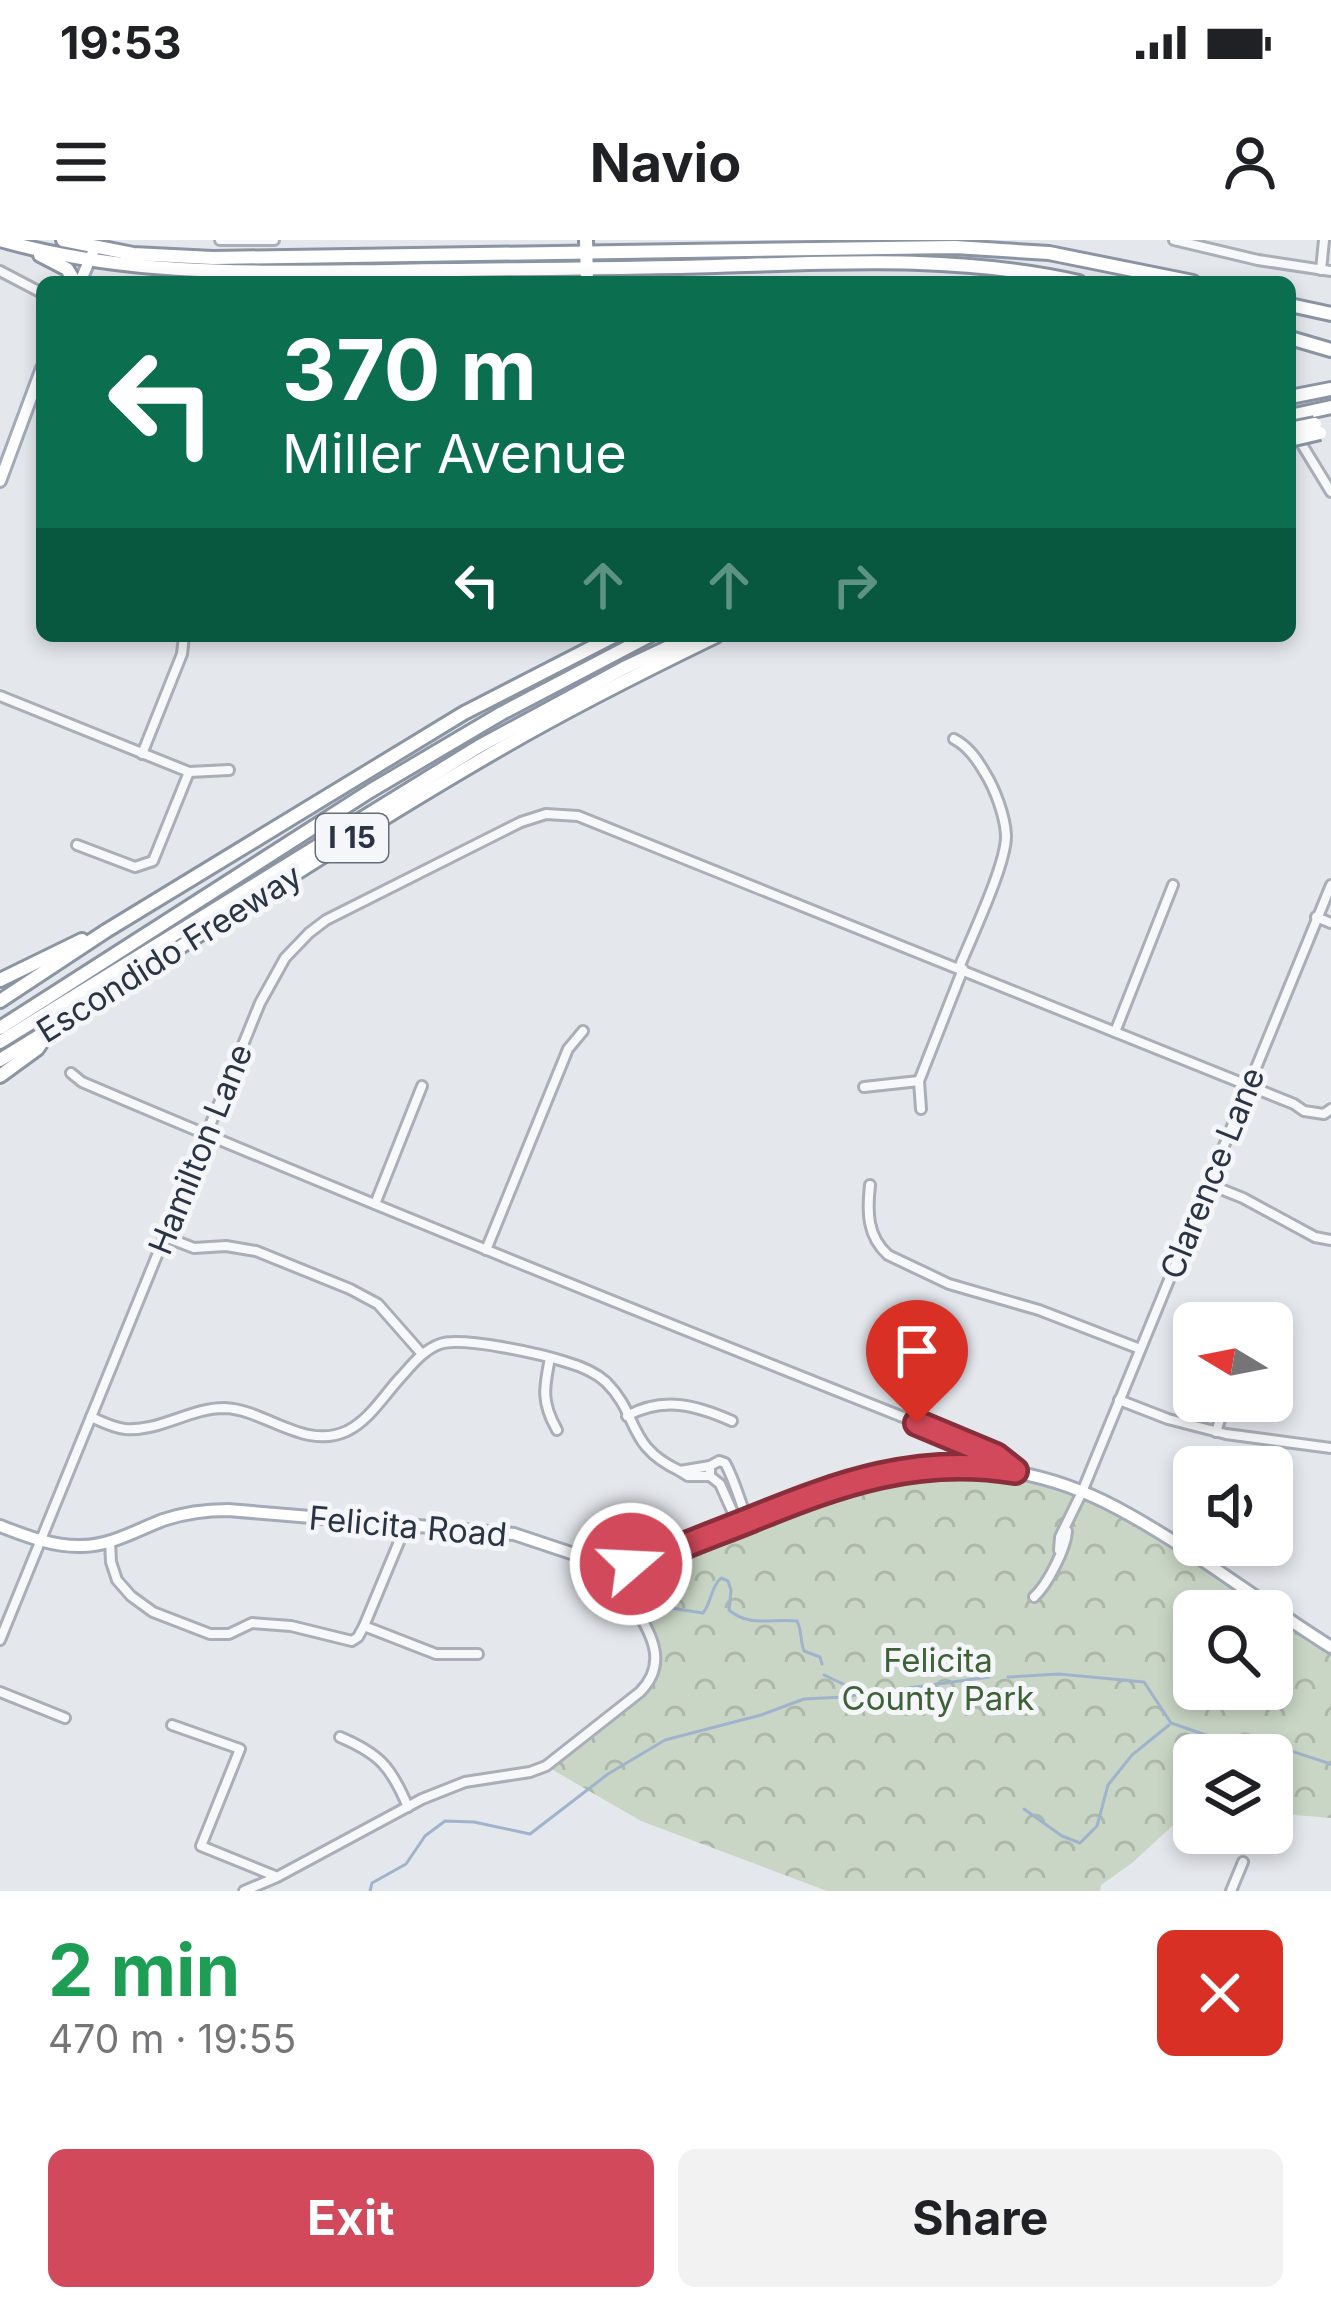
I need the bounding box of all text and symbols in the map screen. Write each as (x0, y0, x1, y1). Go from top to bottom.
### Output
text: 19:53 (60, 15, 181, 70)
icon: menu (48, 129, 114, 195)
icon: person (1217, 129, 1283, 195)
text: Navio (590, 130, 741, 195)
text: 370 m (282, 319, 537, 420)
icon: left (84, 324, 240, 480)
text: Miller Avenue (282, 421, 627, 486)
icon: left (444, 552, 510, 618)
icon: ahead (570, 552, 636, 618)
icon: ahead (696, 552, 762, 618)
icon: right (822, 552, 888, 618)
road number: I 15 (316, 814, 388, 862)
street label: Escondido Freeway (29, 855, 309, 1051)
street label: Hamilton Lane (140, 1038, 260, 1260)
street label: Clarence Lane (1151, 1061, 1273, 1285)
pin (866, 1300, 968, 1423)
north arrow (1173, 1302, 1293, 1422)
map controls (1173, 1302, 1293, 1854)
icon: arrive (884, 1318, 950, 1384)
button: sound (1173, 1446, 1293, 1566)
street label: Felicita Road (307, 1497, 509, 1555)
position arrow (568, 1501, 694, 1627)
button: search (1173, 1590, 1293, 1710)
park label: Felicita County Park (842, 1640, 1034, 1718)
button: layers (1173, 1734, 1293, 1854)
text: 2 min (48, 1926, 240, 2013)
button: close (1157, 1930, 1283, 2056)
text: 470 m · 19:55 (48, 2015, 296, 2062)
button: Exit (48, 2149, 654, 2287)
button: Share (678, 2149, 1283, 2287)

